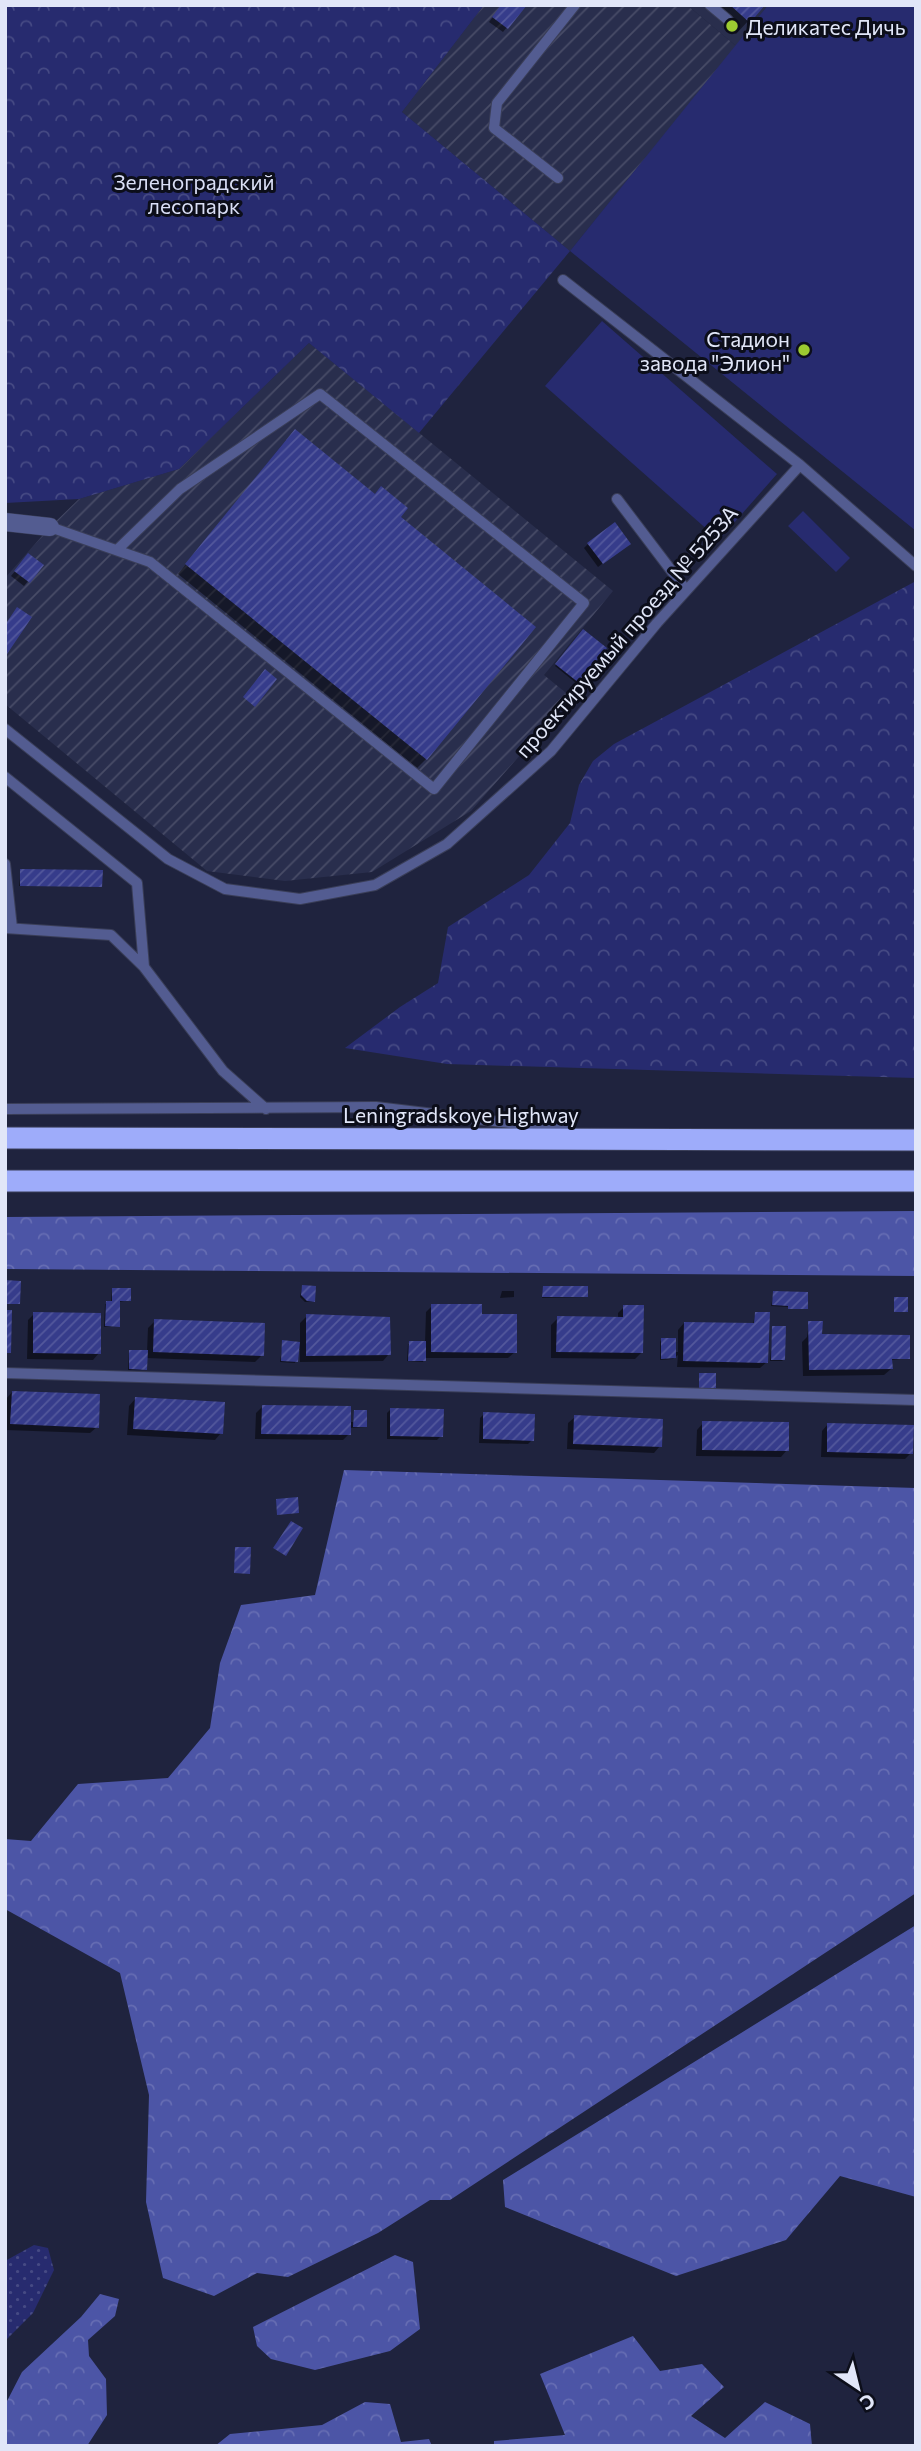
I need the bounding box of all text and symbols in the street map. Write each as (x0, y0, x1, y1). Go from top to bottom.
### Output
place label: Деликатес Дичь (746, 14, 906, 39)
marker: Деликатес Дичь (724, 18, 740, 34)
park label: Зеленоградский лесопарк (113, 169, 275, 218)
place label: Стадион завода "Элион" (640, 326, 790, 375)
marker: Стадион завода "Элион" (796, 342, 812, 358)
street label: проектируемый проезд № 5253А (510, 500, 742, 762)
street label: Leningradskoye Highway (343, 1102, 579, 1127)
north arrow (823, 2353, 893, 2423)
text: С (856, 2389, 880, 2415)

